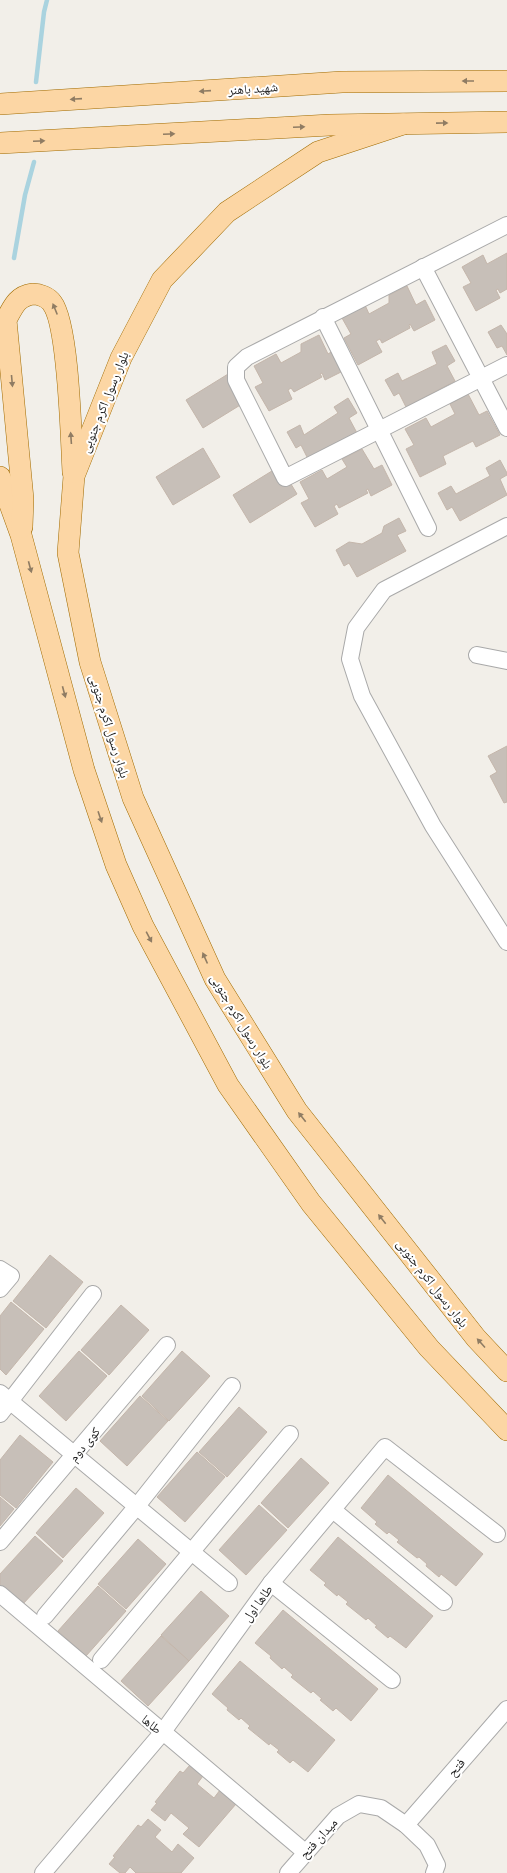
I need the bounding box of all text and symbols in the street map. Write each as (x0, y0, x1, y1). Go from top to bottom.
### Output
street label: شهید باهنر (227, 78, 278, 99)
one-way arrow (461, 78, 474, 84)
one-way arrow (199, 87, 211, 94)
one-way arrow (70, 96, 82, 103)
one-way arrow (436, 120, 449, 126)
one-way arrow (293, 123, 305, 130)
one-way arrow (163, 130, 175, 137)
one-way arrow (33, 137, 45, 144)
one-way arrow (51, 303, 57, 315)
street label: بلوار رسول اکرم جنوبی (76, 349, 133, 455)
one-way arrow (9, 375, 15, 387)
one-way arrow (67, 432, 74, 444)
one-way arrow (27, 561, 33, 573)
street label: بلوار رسول اکرم جنوبی (86, 672, 133, 780)
one-way arrow (61, 687, 67, 699)
one-way arrow (97, 812, 103, 824)
one-way arrow (146, 932, 152, 943)
one-way arrow (202, 952, 209, 964)
street label: بلوار رسول اکرم جنوبی (207, 971, 277, 1072)
one-way arrow (298, 1111, 306, 1122)
one-way arrow (378, 1214, 387, 1225)
street label: بلوار رسول اکرم جنوبی (393, 1236, 472, 1331)
one-way arrow (476, 1337, 485, 1348)
street label: کوی دوم (65, 1423, 104, 1465)
street label: طاها اول (238, 1581, 277, 1625)
street label: طاها (139, 1711, 165, 1737)
street label: فتح (444, 1755, 470, 1781)
street label: میدان فتح (296, 1814, 342, 1863)

